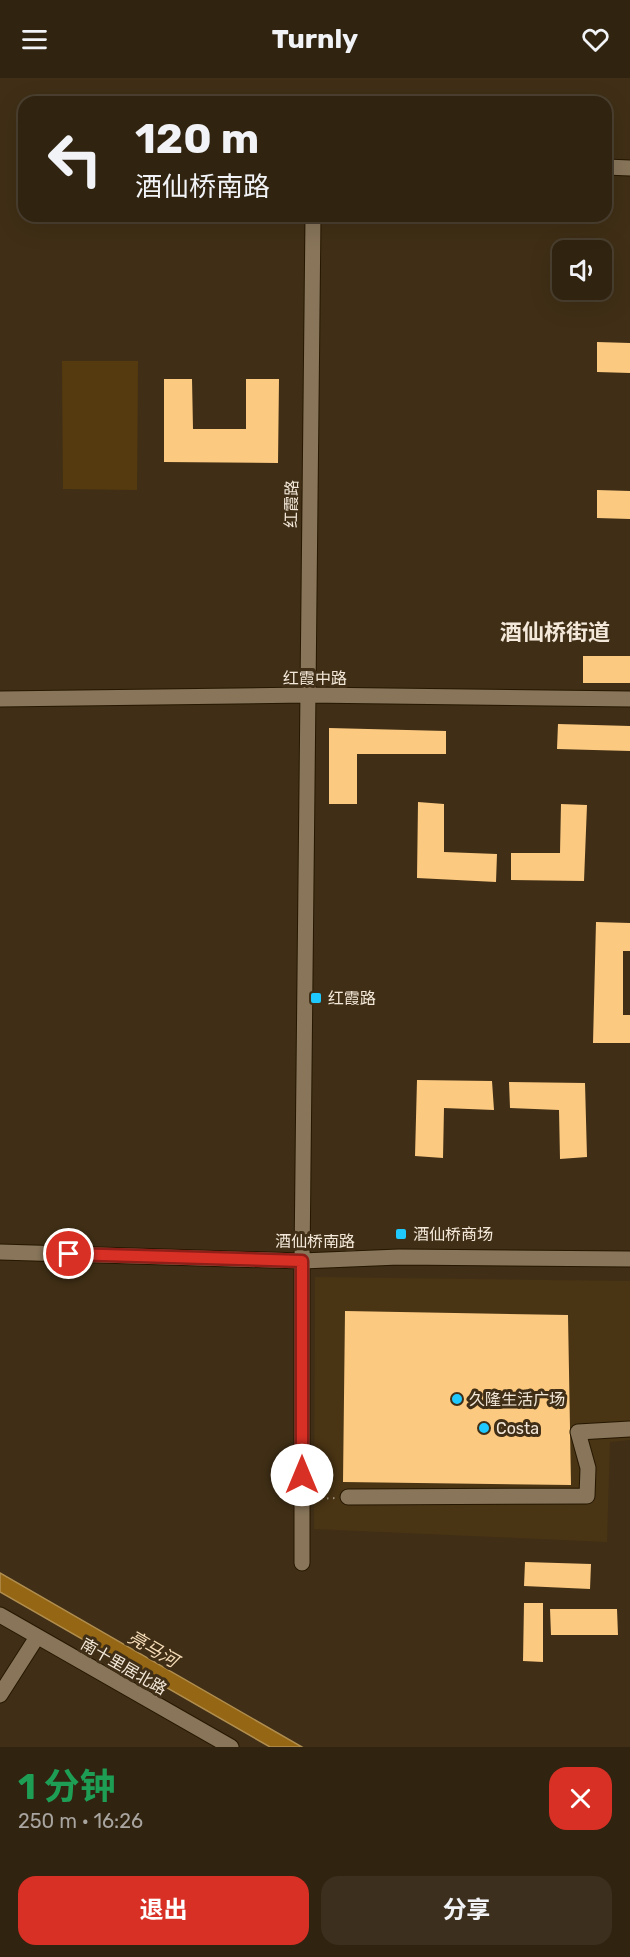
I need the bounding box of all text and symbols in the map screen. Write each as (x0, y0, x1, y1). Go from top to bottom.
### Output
icon: menu (18, 23, 51, 56)
text: Turnly (272, 23, 358, 55)
icon: heart (579, 23, 612, 56)
text: 120 m (135, 114, 259, 164)
icon: left (36, 120, 114, 198)
text: 酒仙桥南路 (135, 171, 270, 203)
map controls (552, 240, 612, 300)
button: sound (552, 240, 612, 300)
street label: 红霞路 (282, 480, 301, 528)
district label: 酒仙桥街道 (500, 619, 610, 646)
street label: 红霞中路 (283, 669, 347, 688)
place label: 红霞路 (328, 989, 376, 1008)
marker: 红霞路 (309, 991, 323, 1005)
place label: 酒仙桥商场 (413, 1225, 493, 1244)
marker: 酒仙桥商场 (394, 1227, 408, 1241)
pin (43, 1228, 94, 1279)
street label: 酒仙桥南路 (275, 1232, 355, 1251)
icon: arrive (52, 1237, 85, 1270)
place label: 久隆生活广场 (469, 1390, 565, 1409)
marker: 久隆生活广场 (450, 1392, 464, 1406)
place label: Costa (496, 1419, 539, 1438)
marker: Costa (477, 1421, 491, 1435)
position arrow (270, 1443, 334, 1507)
water label: 亮马河 (124, 1626, 184, 1674)
street label: 南十里居北路 (77, 1634, 170, 1699)
text: 1 分钟 (18, 1765, 116, 1808)
button: close (549, 1767, 612, 1830)
text: 250 m · 16:26 (18, 1809, 143, 1833)
button: 退出 (18, 1876, 309, 1945)
button: 分享 (321, 1876, 612, 1945)

